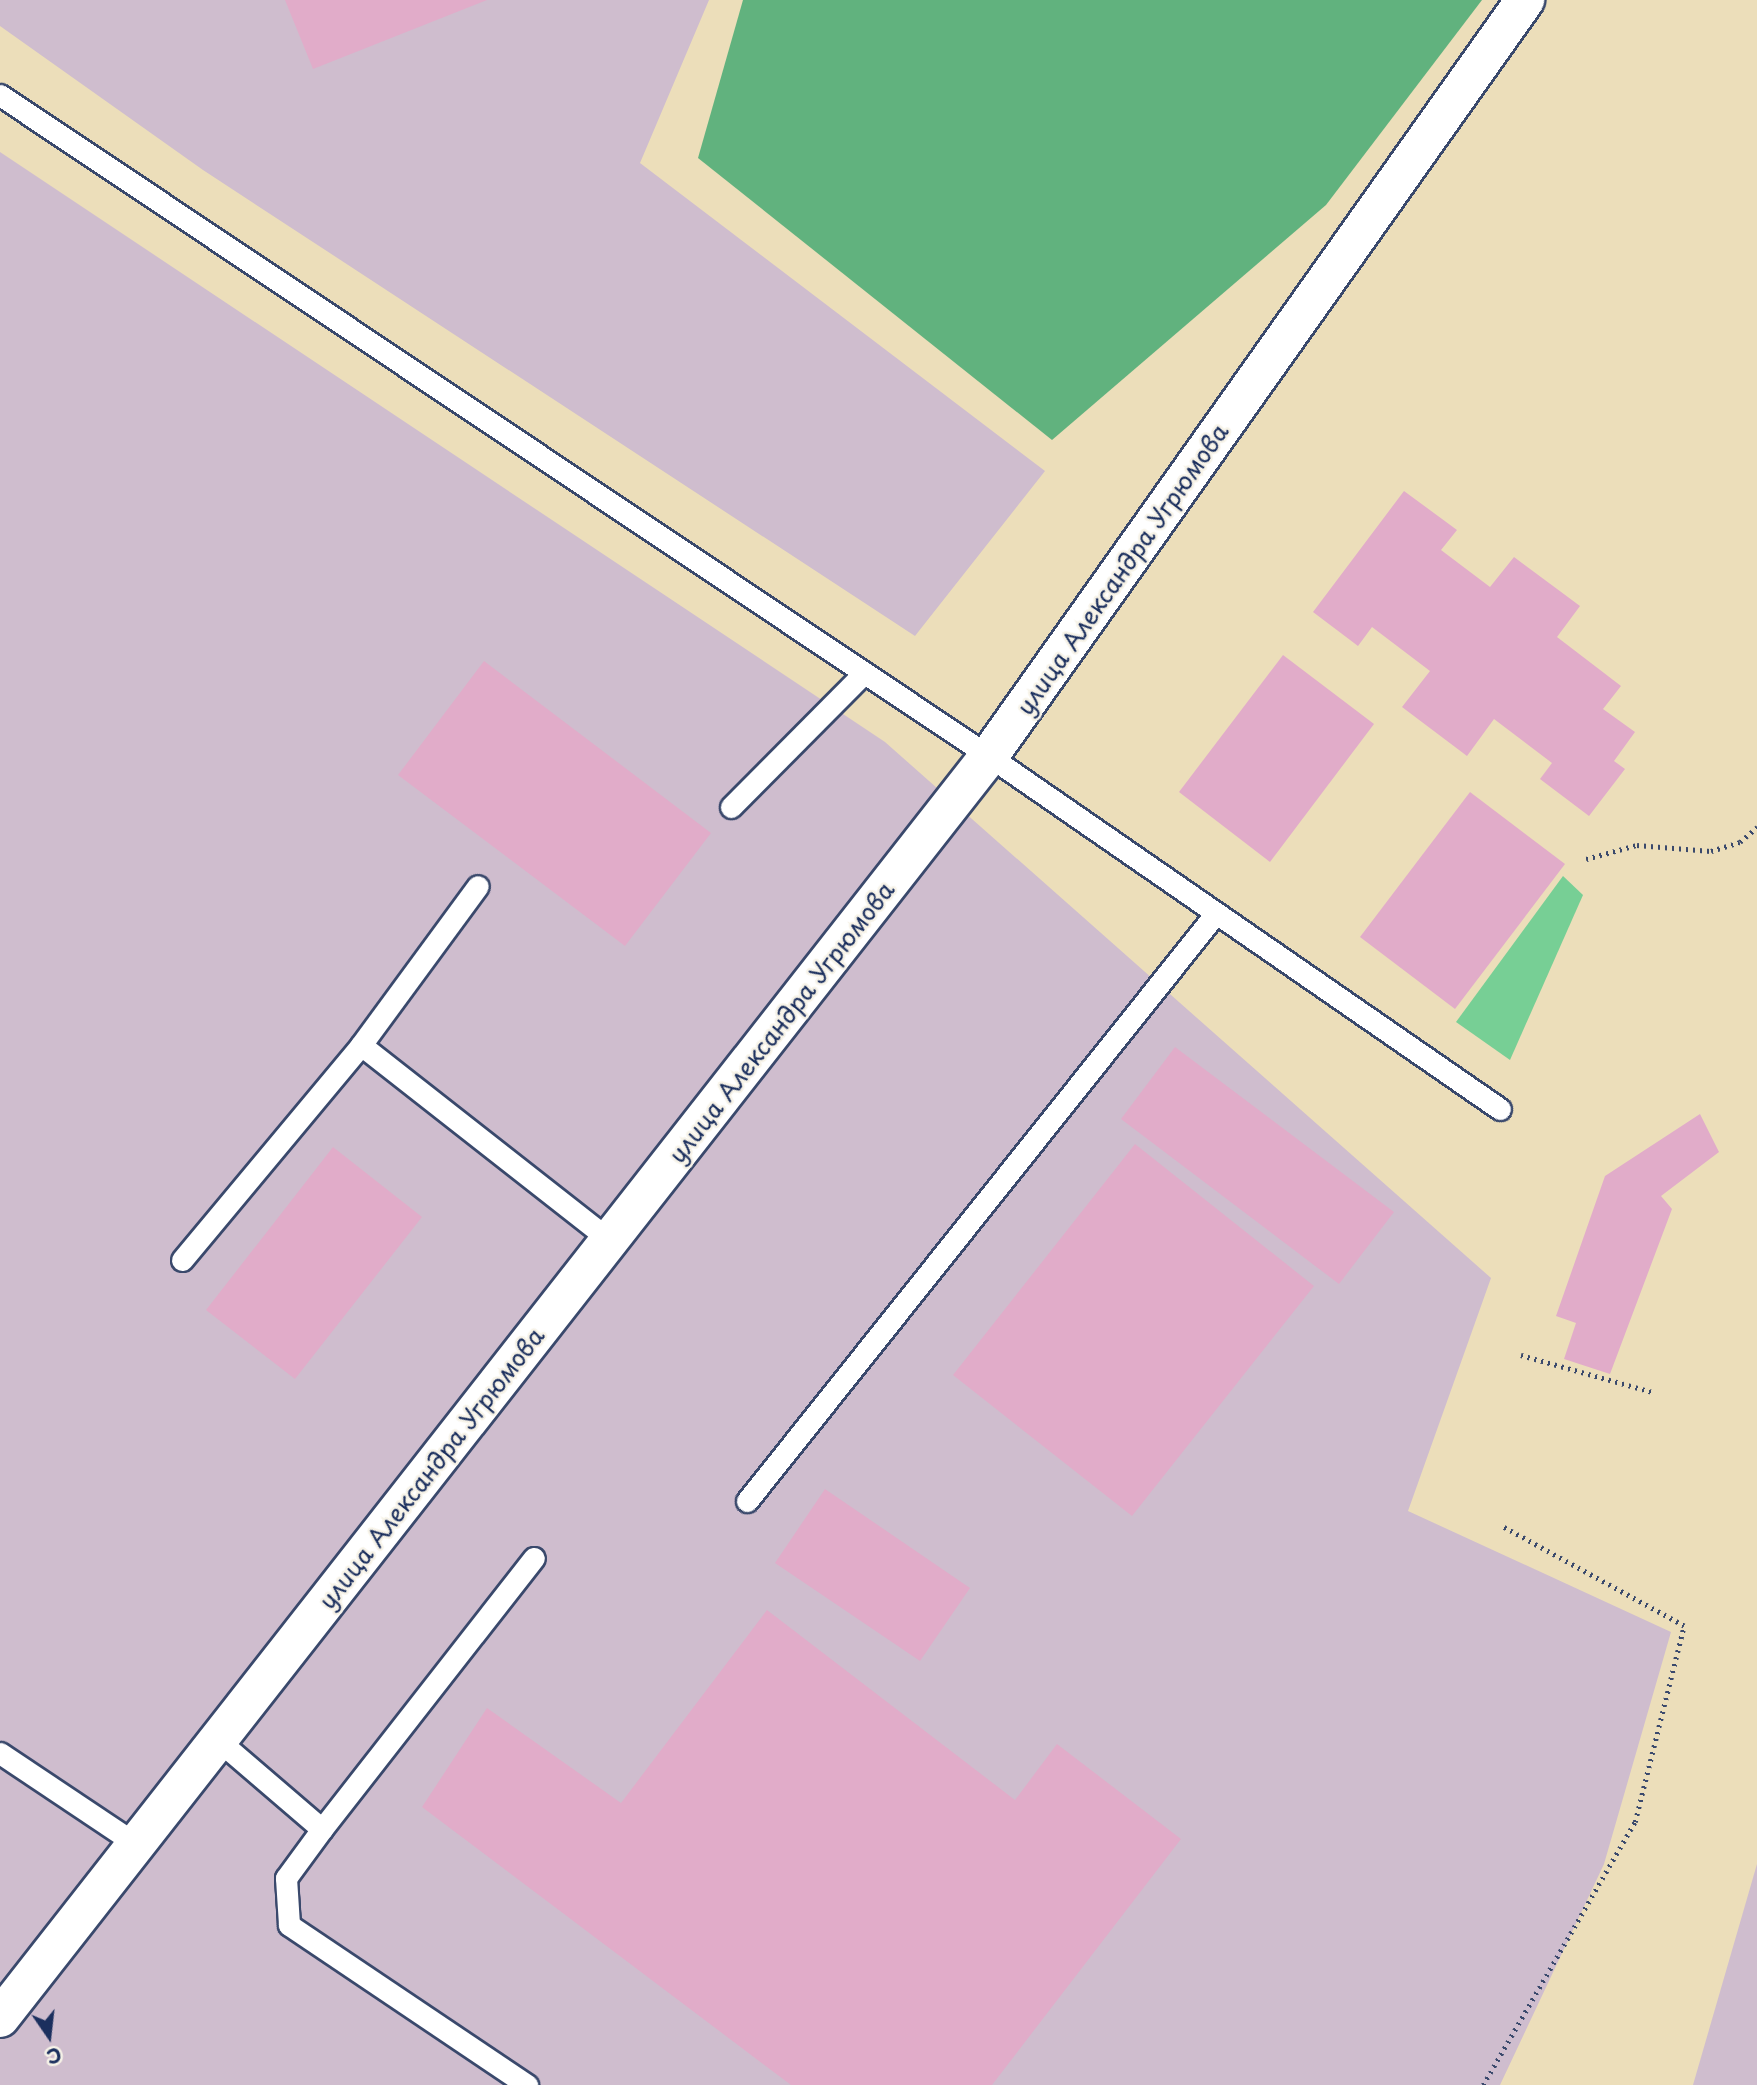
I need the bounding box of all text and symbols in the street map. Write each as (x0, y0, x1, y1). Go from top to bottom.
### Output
street label: улица Александра Угрюмова (1010, 417, 1234, 721)
street label: улица Александра Угрюмова (662, 875, 900, 1169)
street label: улица Александра Угрюмова (312, 1321, 550, 1615)
north arrow (14, 2001, 84, 2071)
text: С (44, 2041, 64, 2072)

